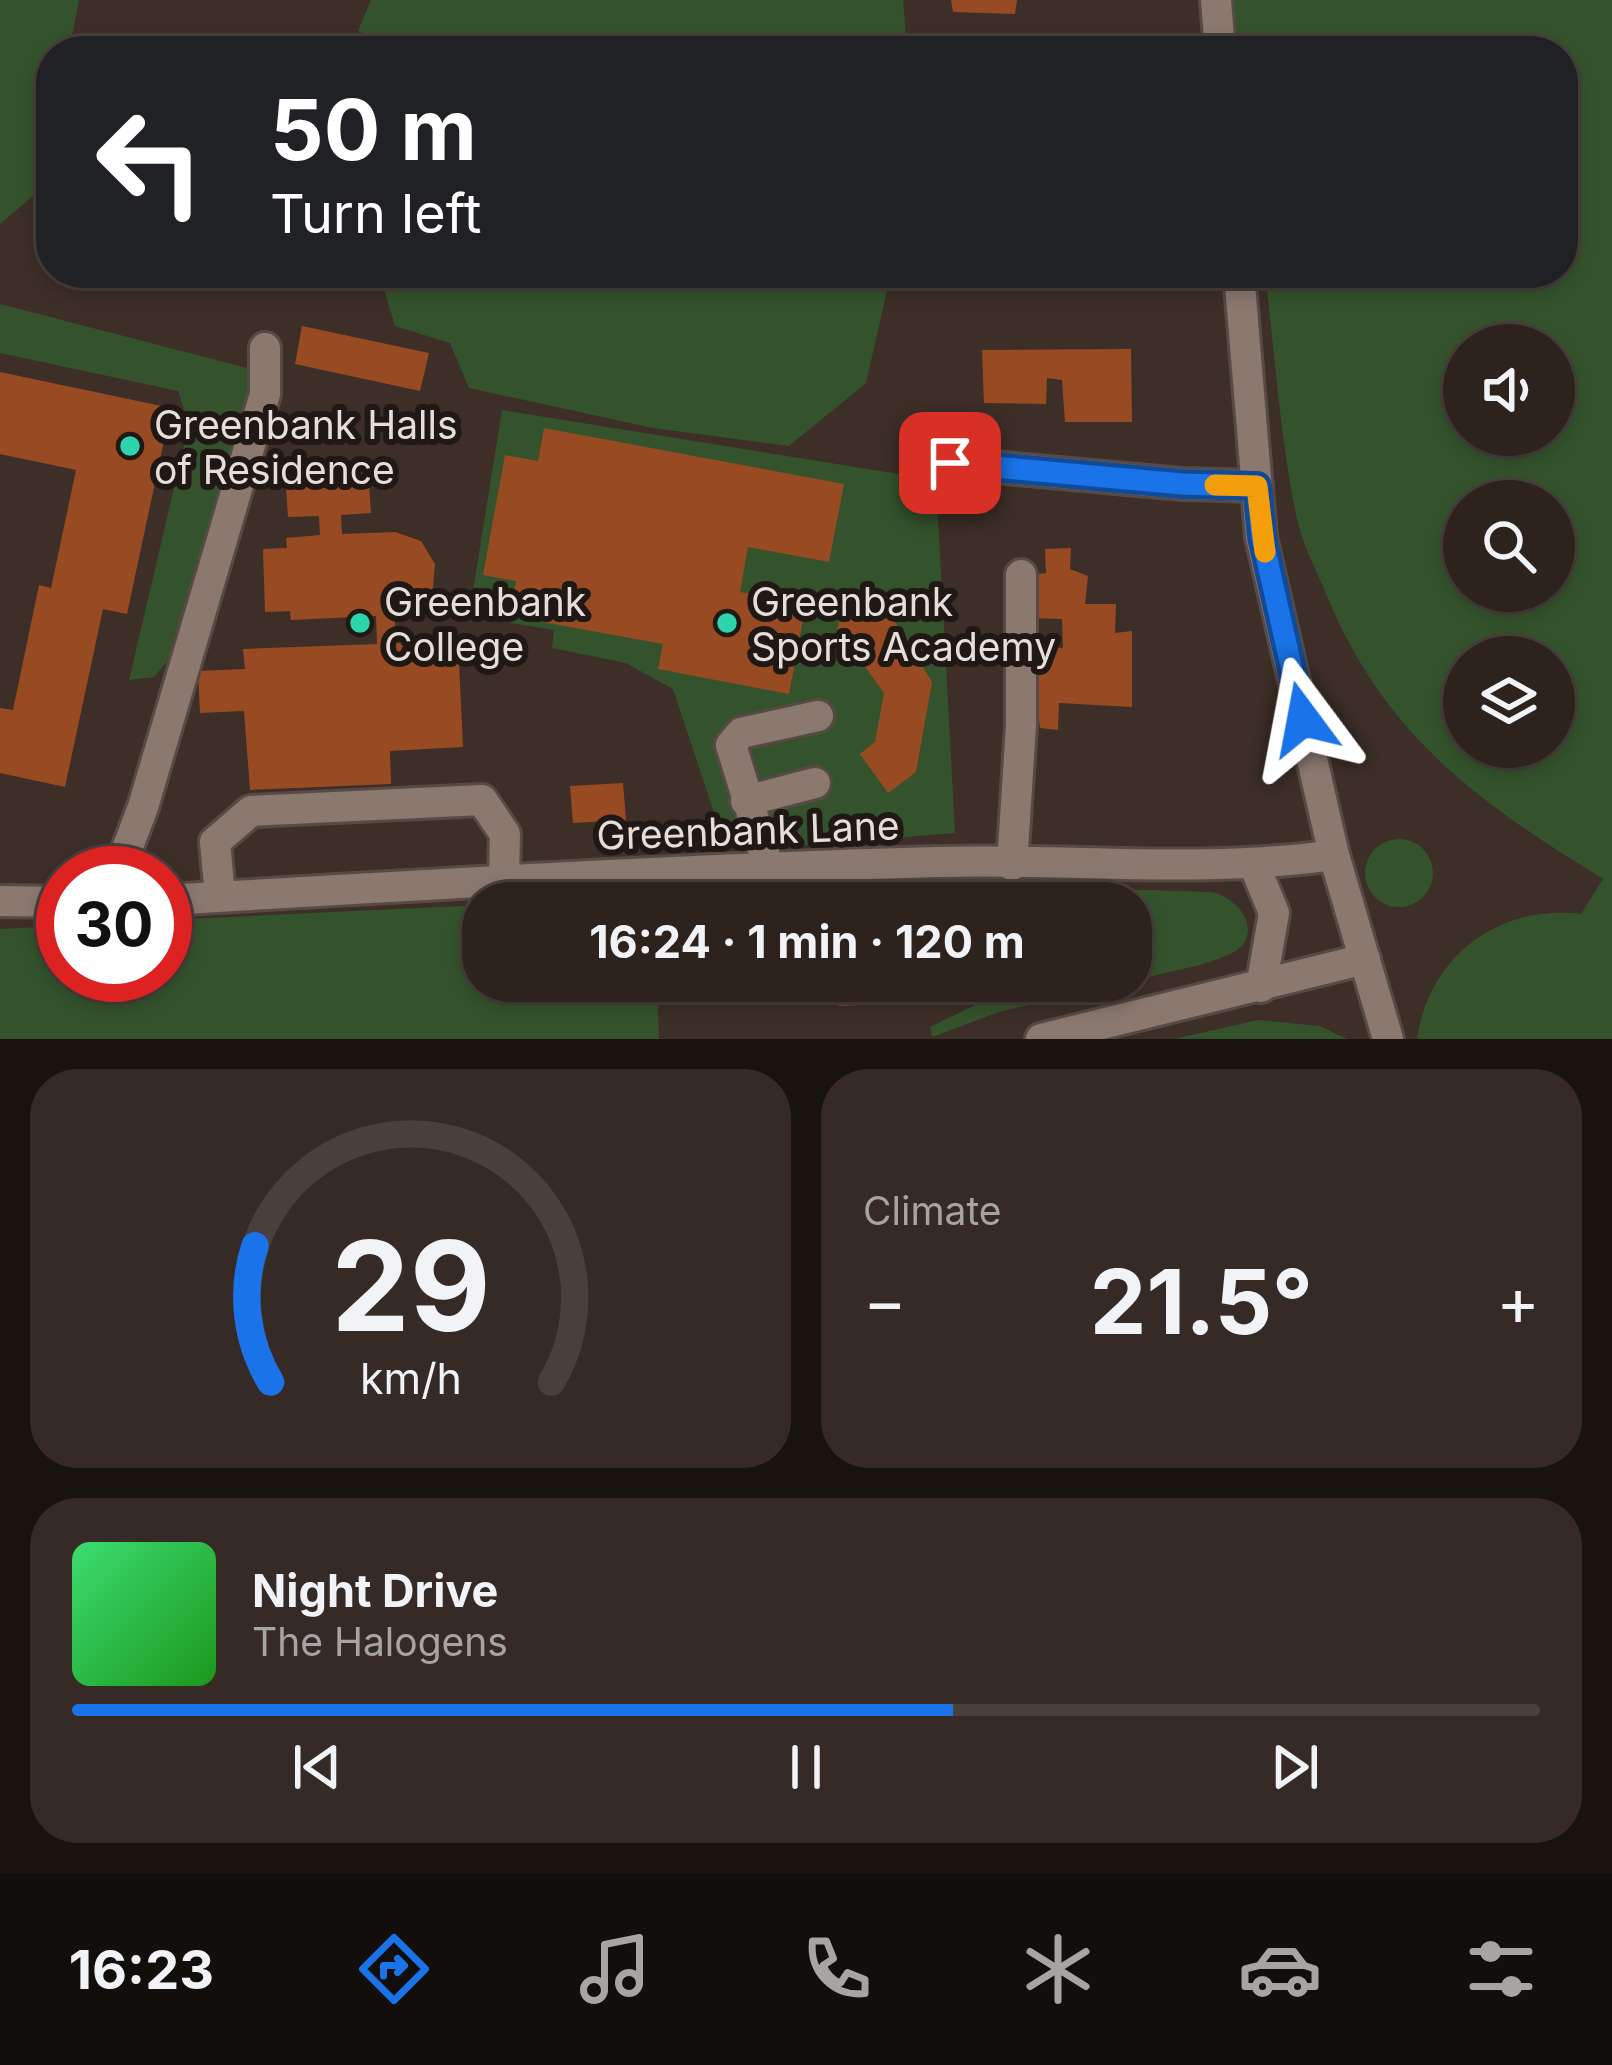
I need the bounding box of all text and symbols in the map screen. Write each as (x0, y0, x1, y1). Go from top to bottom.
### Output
text: 50 m (270, 79, 477, 180)
icon: left (72, 84, 228, 240)
text: Turn left (270, 181, 481, 246)
map controls (1443, 324, 1575, 768)
button: sound (1443, 324, 1575, 456)
place label: Greenbank Halls of Residence (154, 401, 458, 493)
pin (899, 412, 1001, 514)
icon: arrive (917, 430, 983, 496)
marker: Greenbank Halls of Residence (117, 433, 143, 459)
button: search (1443, 480, 1575, 612)
place label: Greenbank College (384, 578, 586, 670)
place label: Greenbank Sports Academy (751, 578, 1056, 670)
marker: Greenbank College (347, 610, 373, 636)
marker: Greenbank Sports Academy (714, 610, 740, 636)
button: layers (1443, 636, 1575, 768)
position arrow (1240, 656, 1366, 782)
street label: Greenbank Lane (596, 801, 900, 859)
speed limit sign: 30 (36, 846, 192, 1002)
text: 16:24 · 1 min · 120 m (589, 914, 1025, 969)
text: Climate (863, 1187, 1002, 1234)
text: 29 (331, 1210, 490, 1361)
text: 21.5° (1090, 1247, 1313, 1356)
text: − (863, 1261, 907, 1341)
text: + (1496, 1261, 1540, 1341)
text: km/h (360, 1351, 461, 1403)
text: Night Drive (252, 1563, 498, 1618)
text: The Halogens (252, 1618, 508, 1665)
icon: previous (284, 1734, 350, 1800)
icon: pause (773, 1734, 839, 1800)
icon: next (1262, 1734, 1328, 1800)
icon: directions (352, 1927, 436, 2011)
icon: music (573, 1927, 657, 2011)
icon: phone (795, 1927, 879, 2011)
icon: climate (1016, 1927, 1100, 2011)
icon: car (1238, 1927, 1322, 2011)
icon: filters (1459, 1927, 1543, 2011)
text: 16:23 (69, 1937, 214, 2002)

